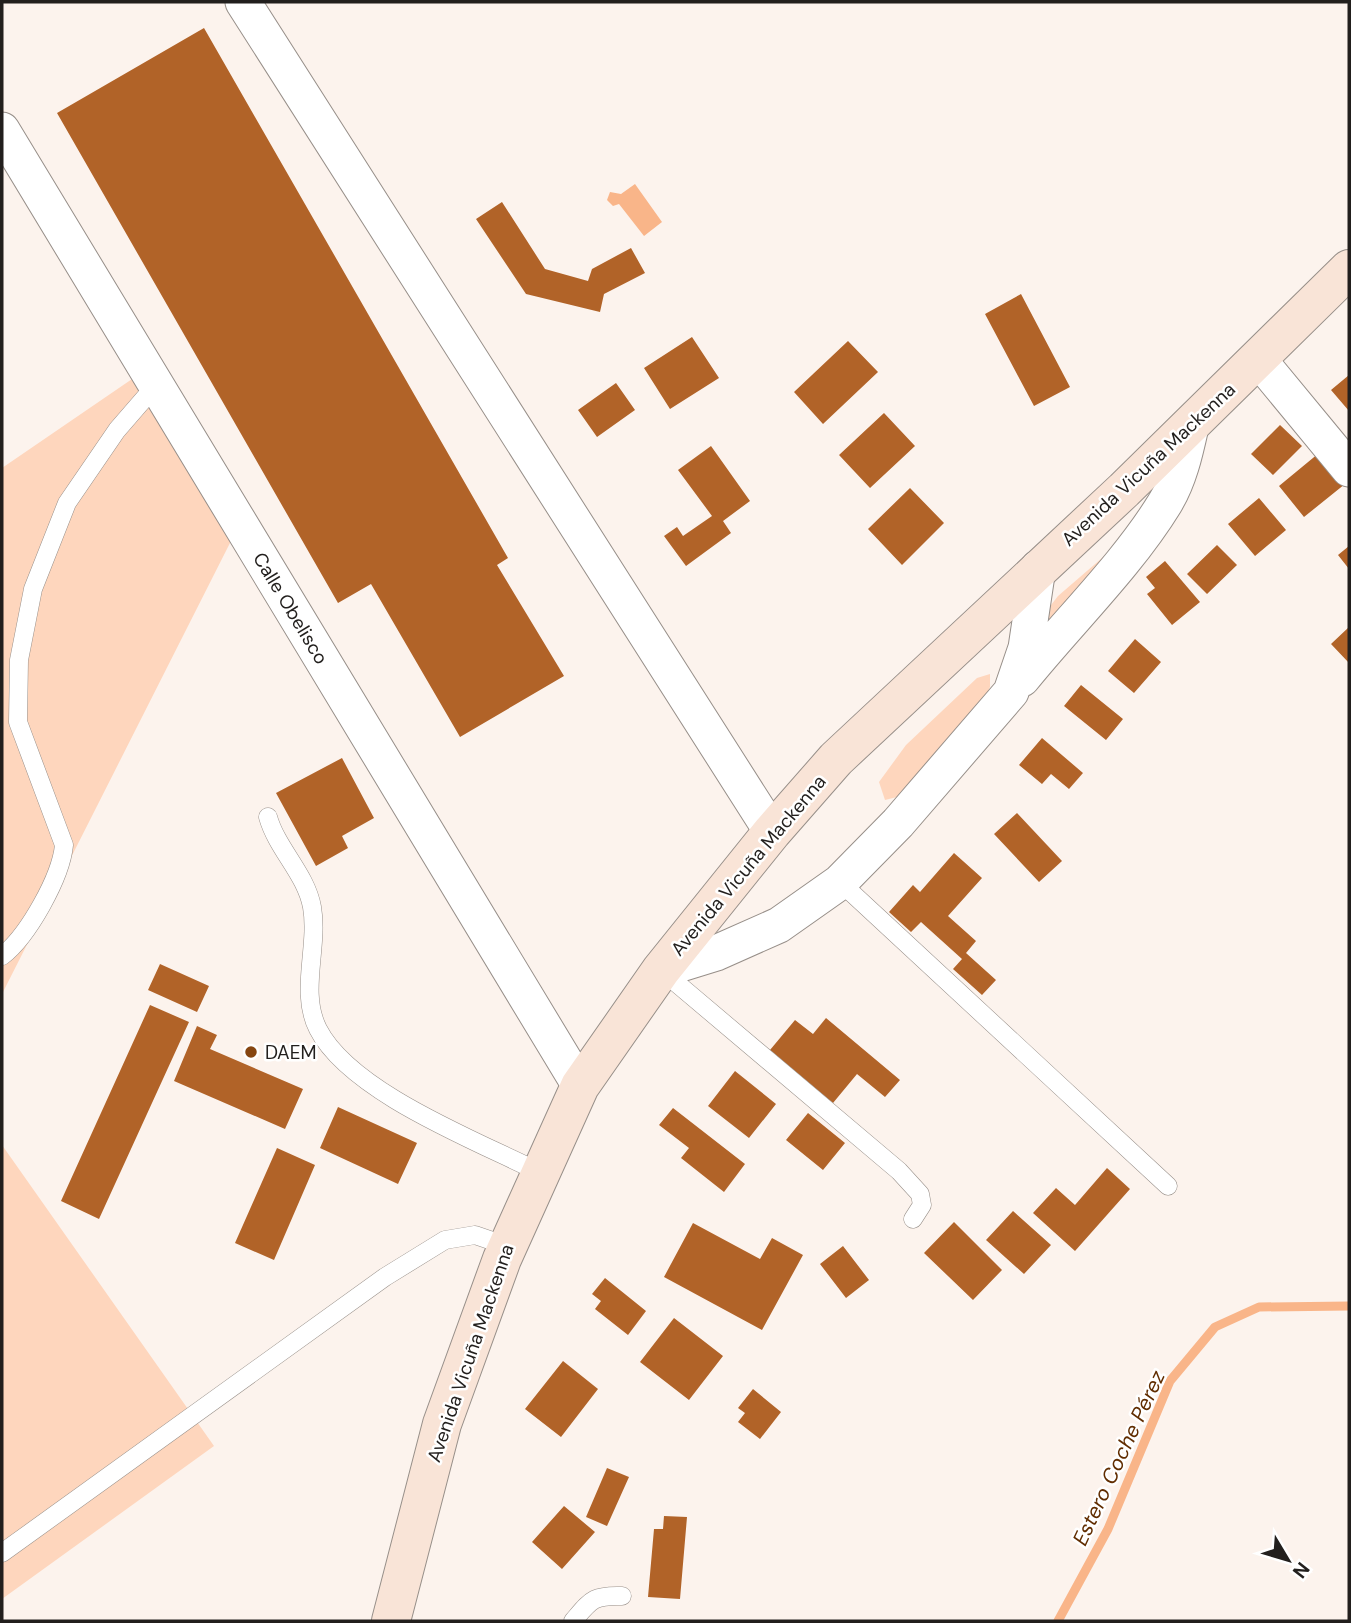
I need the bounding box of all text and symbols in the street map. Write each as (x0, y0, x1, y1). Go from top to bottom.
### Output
street label: Avenida Vicuña Mackenna (1056, 377, 1241, 552)
street label: Calle Obelisco (247, 548, 334, 669)
street label: Avenida Vicuña Mackenna (665, 770, 832, 961)
place label: DAEM (265, 1040, 316, 1065)
marker: DAEM (243, 1044, 259, 1060)
street label: Avenida Vicuña Mackenna (421, 1241, 520, 1466)
water label: Estero Coche Pérez (1066, 1366, 1172, 1550)
north arrow (1253, 1525, 1323, 1595)
text: N (1287, 1557, 1315, 1583)

